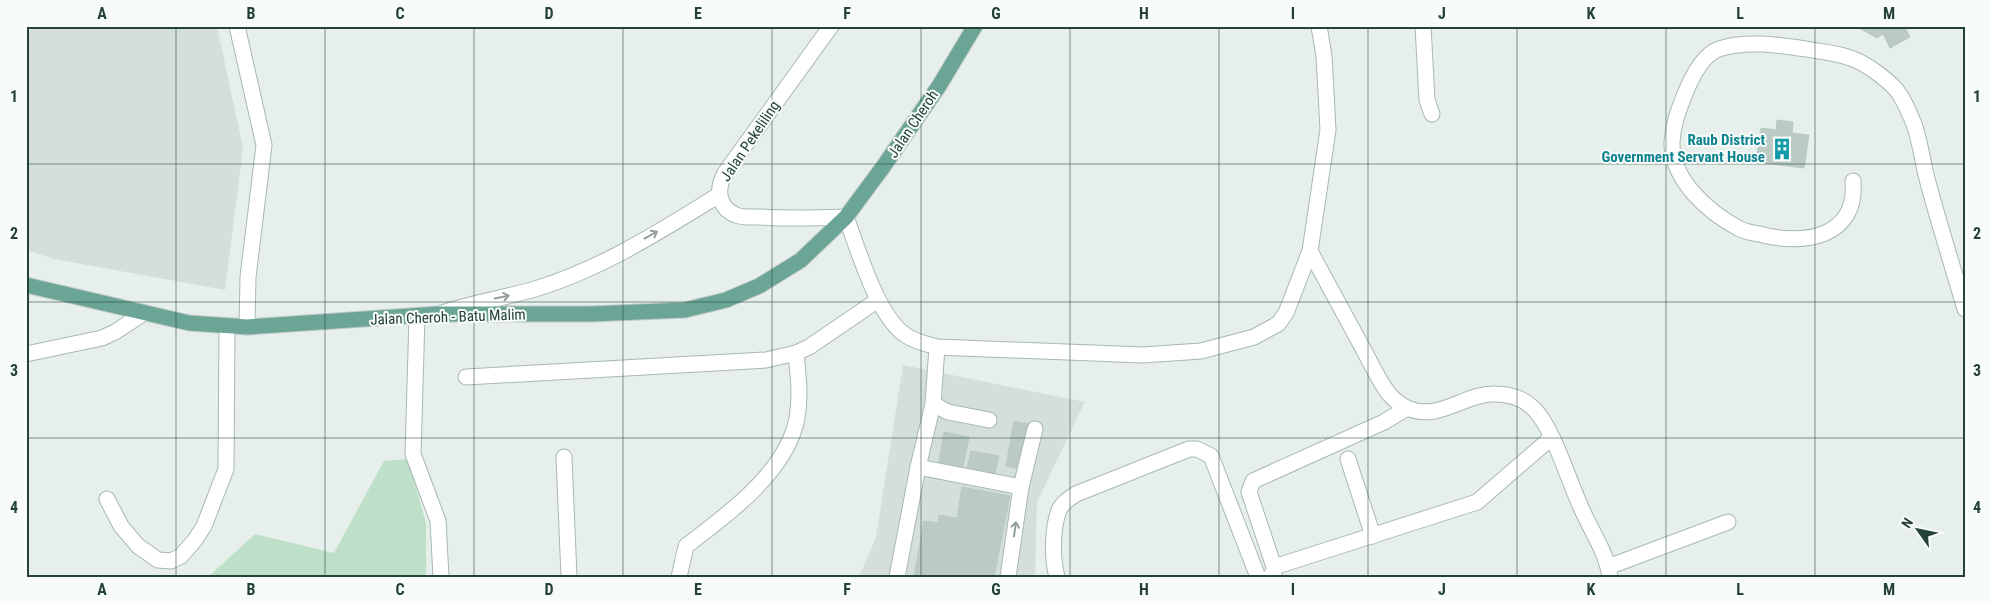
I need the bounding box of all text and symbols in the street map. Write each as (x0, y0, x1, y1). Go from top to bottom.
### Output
text: A (97, 4, 107, 23)
text: B (247, 4, 256, 23)
text: C (395, 4, 405, 23)
text: D (544, 4, 554, 23)
text: E (694, 4, 702, 23)
text: F (843, 4, 851, 23)
text: G (991, 4, 1001, 23)
text: H (1139, 4, 1149, 23)
text: I (1291, 4, 1295, 23)
text: J (1438, 4, 1446, 23)
text: K (1587, 4, 1596, 23)
text: L (1736, 4, 1744, 23)
text: M (1883, 4, 1895, 23)
text: 1 (10, 87, 18, 106)
street label: Jalan Cheroh (884, 87, 942, 161)
text: 1 (1973, 87, 1981, 106)
street label: Jalan Pekeliling (717, 97, 783, 185)
place label: Raub District Government Servant House (1601, 131, 1765, 166)
building icon: Raub District Government Servant House (1769, 136, 1795, 162)
text: 2 (10, 224, 18, 243)
text: 2 (1973, 224, 1981, 243)
one-way arrow (644, 230, 659, 240)
one-way arrow (494, 292, 510, 301)
street label: Jalan Cheroh - Batu Malim (370, 305, 526, 329)
text: 3 (10, 361, 18, 380)
text: 3 (1973, 361, 1981, 380)
text: 4 (10, 498, 18, 517)
text: 4 (1973, 498, 1981, 517)
north arrow (1894, 506, 1944, 556)
text: N (1898, 515, 1916, 531)
one-way arrow (1010, 521, 1020, 537)
text: A (97, 580, 107, 599)
text: B (247, 580, 256, 599)
text: C (395, 580, 405, 599)
text: D (544, 580, 554, 599)
text: E (694, 580, 702, 599)
text: F (843, 580, 851, 599)
text: G (991, 580, 1001, 599)
text: H (1139, 580, 1149, 599)
text: I (1291, 580, 1295, 599)
text: J (1438, 580, 1446, 599)
text: K (1587, 580, 1596, 599)
text: L (1736, 580, 1744, 599)
text: M (1883, 580, 1895, 599)

